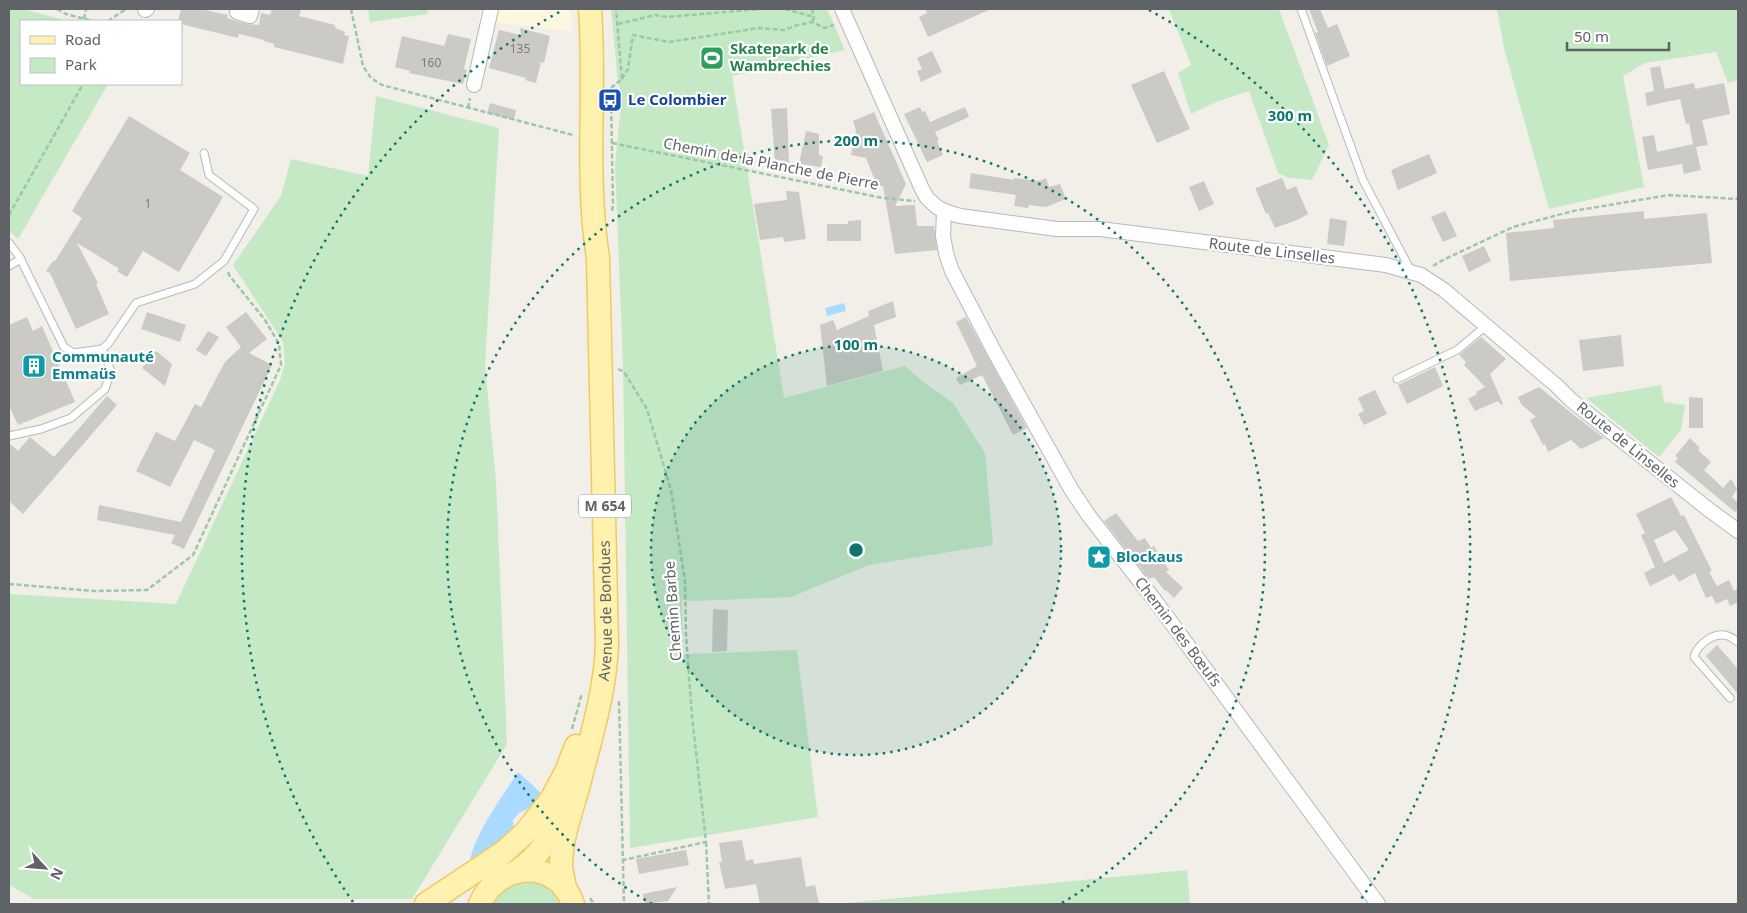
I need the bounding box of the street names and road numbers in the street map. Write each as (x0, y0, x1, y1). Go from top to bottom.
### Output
street label: Chemin de la Planche de Pierre (662, 132, 881, 194)
street label: Route de Linselles (1208, 232, 1336, 268)
street label: Route de Linselles (1573, 396, 1684, 492)
road number: M 654 (579, 494, 631, 518)
street label: Avenue de Bondues (593, 540, 616, 682)
street label: Chemin Barbe (659, 560, 685, 662)
street label: Chemin des Bœufs (1131, 572, 1227, 690)

